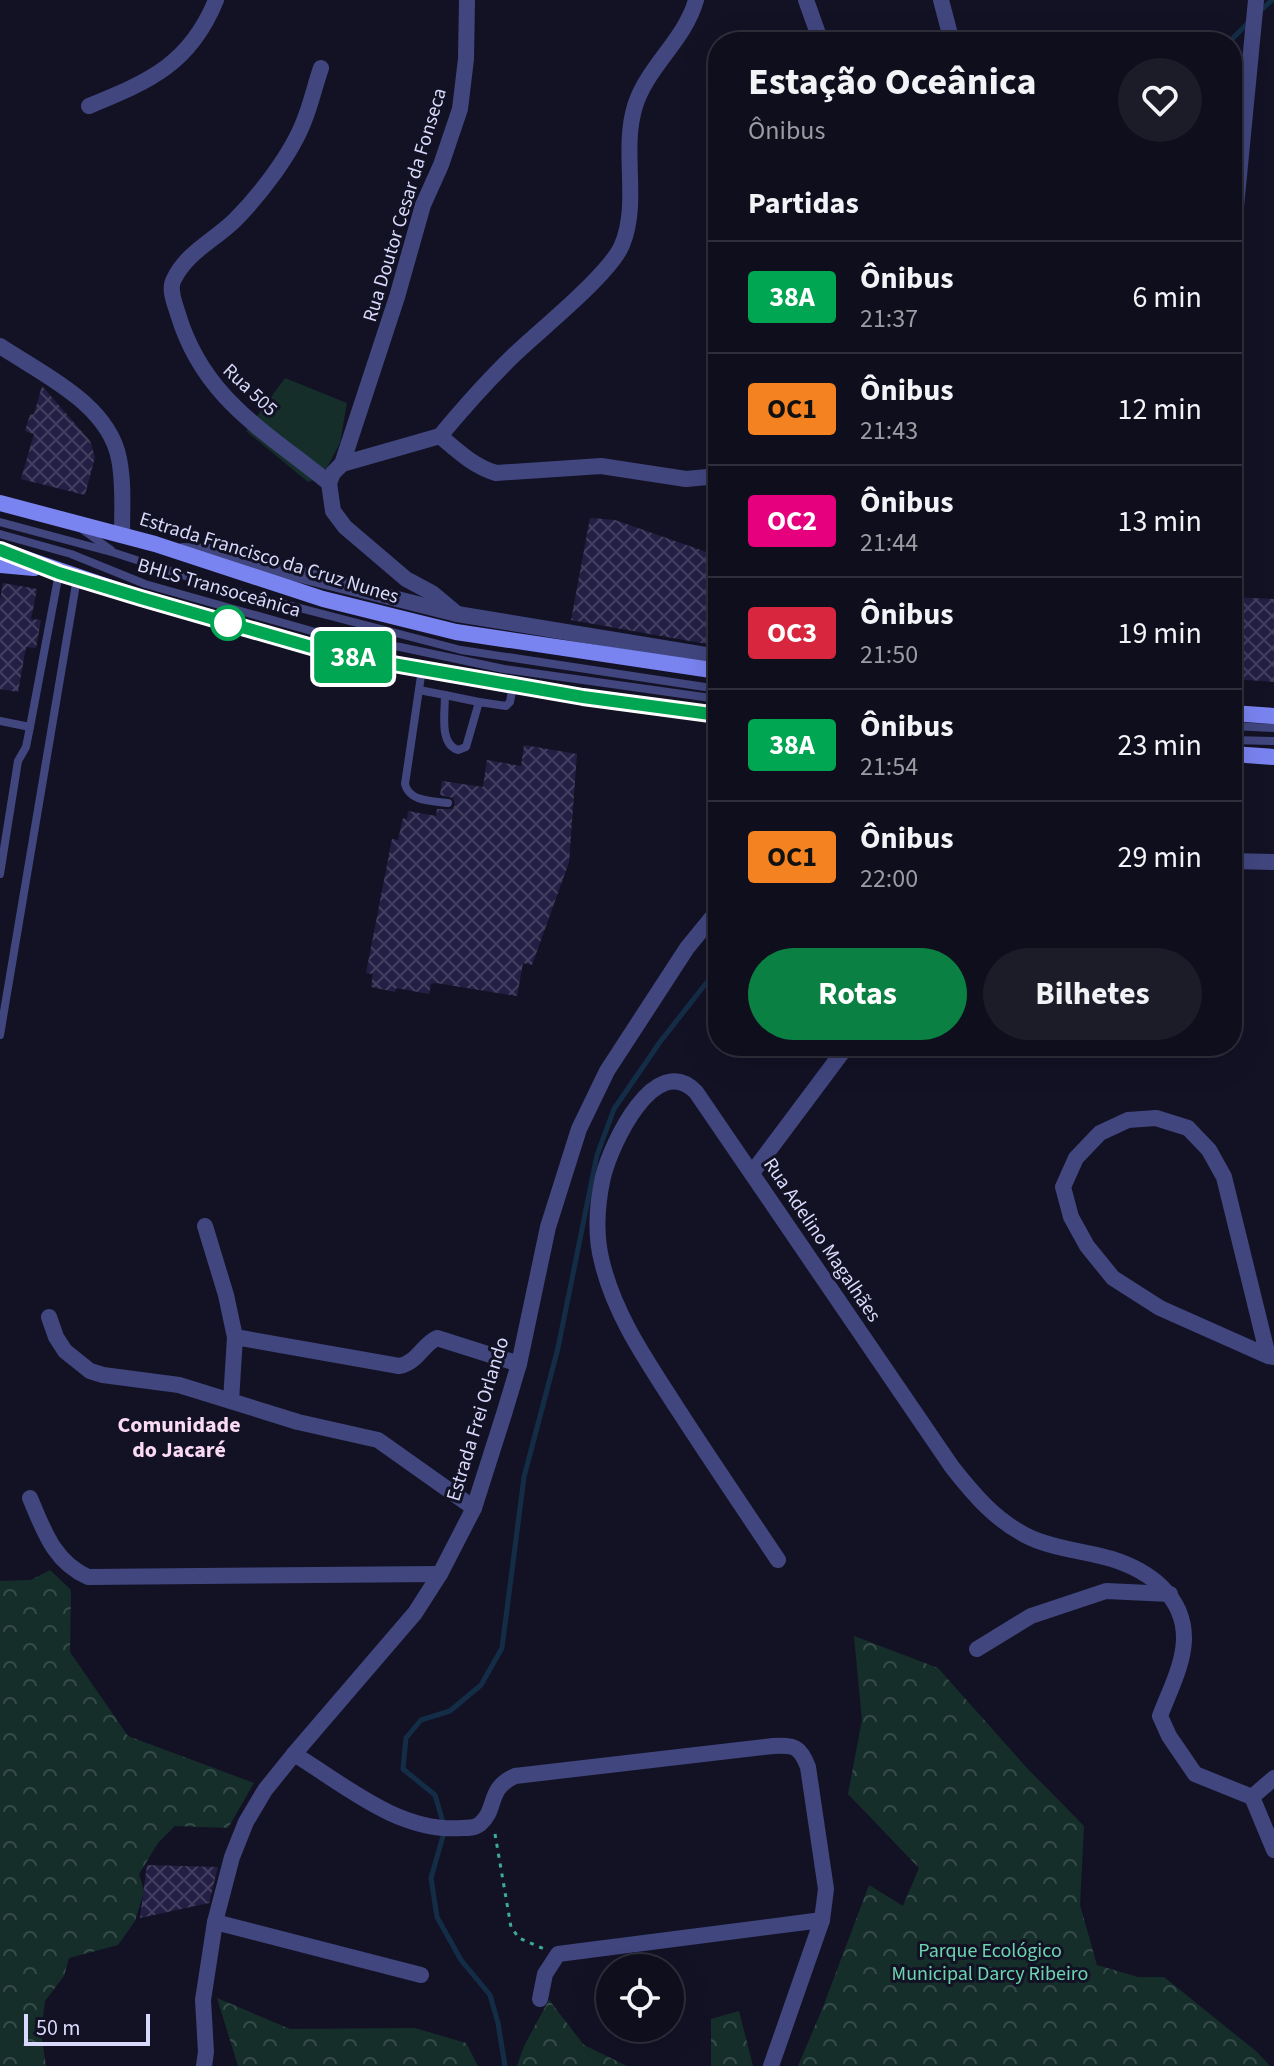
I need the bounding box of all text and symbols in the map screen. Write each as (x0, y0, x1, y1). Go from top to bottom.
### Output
text: Estação Oceânica (748, 55, 1036, 109)
button: heart (1118, 58, 1202, 142)
street label: Rua Doutor Cesar da Fonseca (356, 85, 454, 325)
text: Ônibus (748, 112, 825, 149)
text: Partidas (748, 182, 859, 225)
text: Ônibus (860, 257, 953, 300)
text: 6 min (1132, 276, 1202, 319)
text: 38A (769, 277, 815, 317)
text: 21:37 (860, 300, 918, 337)
street label: Rua 505 (216, 357, 284, 423)
text: Ônibus (860, 369, 953, 412)
text: 12 min (1118, 388, 1202, 431)
text: OC1 (767, 389, 817, 429)
text: 21:43 (860, 412, 918, 449)
text: Ônibus (860, 481, 953, 524)
text: 13 min (1118, 500, 1202, 543)
text: OC2 (767, 501, 817, 541)
street label: Estrada Francisco da Cruz Nunes (136, 505, 402, 611)
text: 21:44 (860, 524, 918, 561)
street label: BHLS Transoceânica (134, 551, 304, 625)
text: Ônibus (860, 593, 953, 636)
unlabelled marker (211, 606, 245, 640)
text: 19 min (1118, 612, 1202, 655)
text: OC3 (767, 613, 817, 653)
line badge: 38A (307, 631, 399, 683)
text: 21:50 (860, 636, 918, 673)
text: 38A (330, 637, 376, 677)
text: Ônibus (860, 705, 953, 748)
text: 23 min (1118, 724, 1202, 767)
text: 38A (769, 725, 815, 765)
text: 21:54 (860, 748, 918, 785)
text: Ônibus (860, 817, 953, 860)
text: 29 min (1118, 836, 1202, 879)
text: OC1 (767, 837, 817, 877)
text: 22:00 (860, 860, 918, 897)
button: Rotas (748, 948, 967, 1040)
button: Bilhetes (983, 948, 1202, 1040)
street label: Rua Adelino Magalhães (756, 1152, 888, 1328)
street label: Estrada Frei Orlando (440, 1333, 516, 1505)
district label: Comunidade do Jacaré (117, 1409, 241, 1466)
park label: Parque Ecológico Municipal Darcy Ribeiro (892, 1937, 1088, 1988)
map controls (596, 1954, 684, 2042)
button: locate (596, 1954, 684, 2042)
scale bar (24, 2010, 150, 2046)
text: 50 m (36, 2012, 81, 2044)

